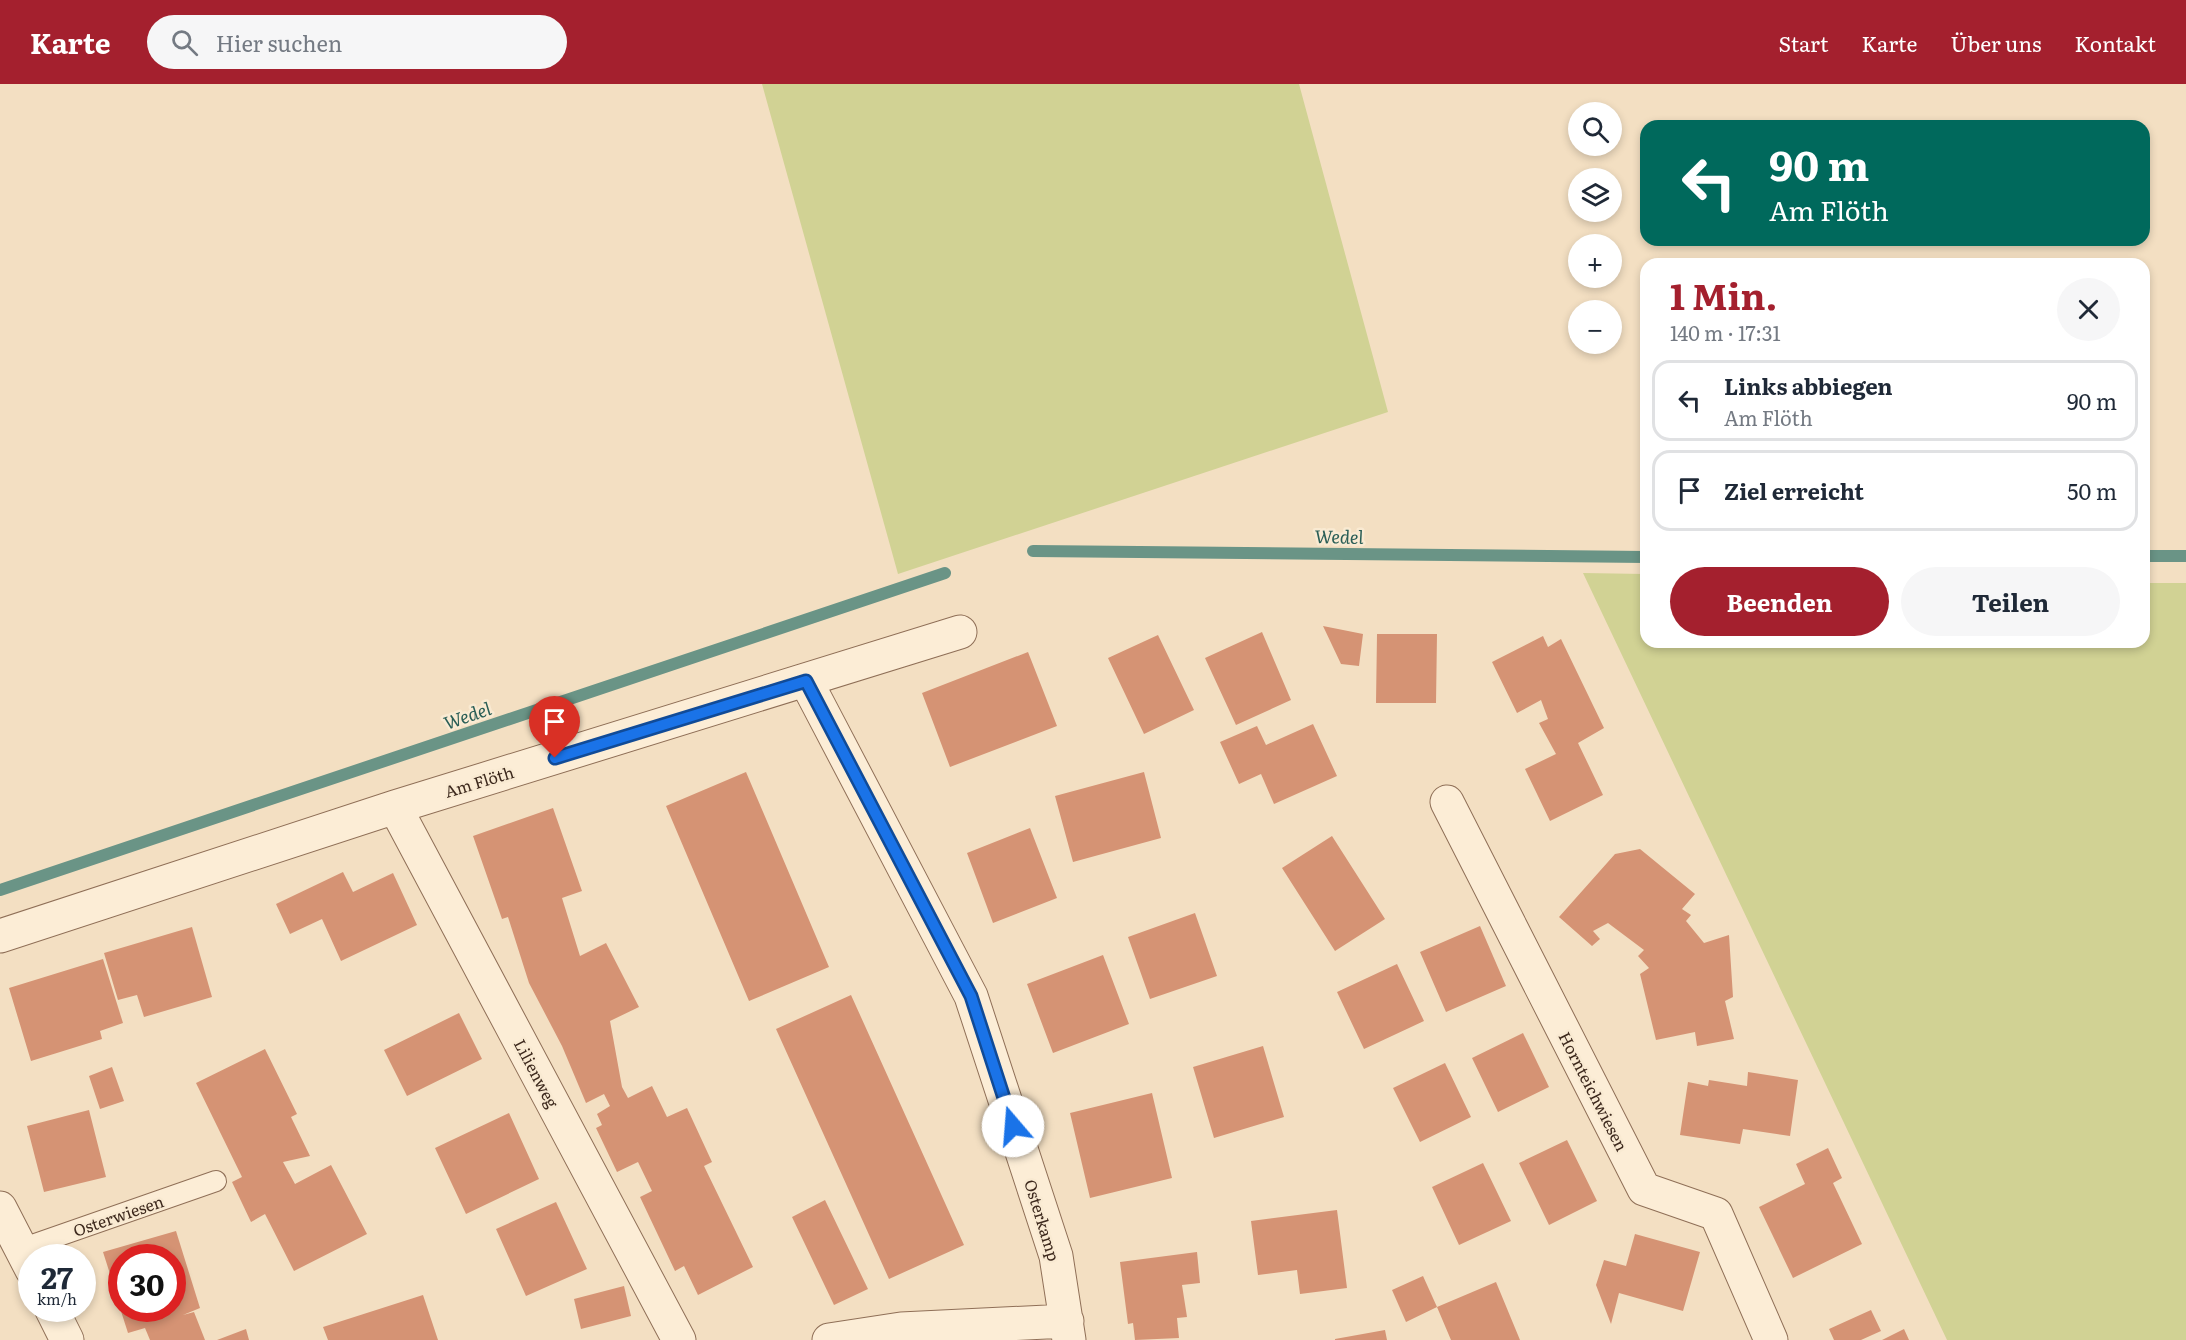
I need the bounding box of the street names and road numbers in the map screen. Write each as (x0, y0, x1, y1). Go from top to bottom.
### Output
street label: Am Flöth (442, 759, 517, 803)
street label: Hornteichwiesen (1554, 1027, 1635, 1155)
street label: Lilienweg (509, 1034, 565, 1112)
street label: Osterkamp (1019, 1176, 1067, 1264)
street label: Osterwiesen (69, 1188, 167, 1242)

